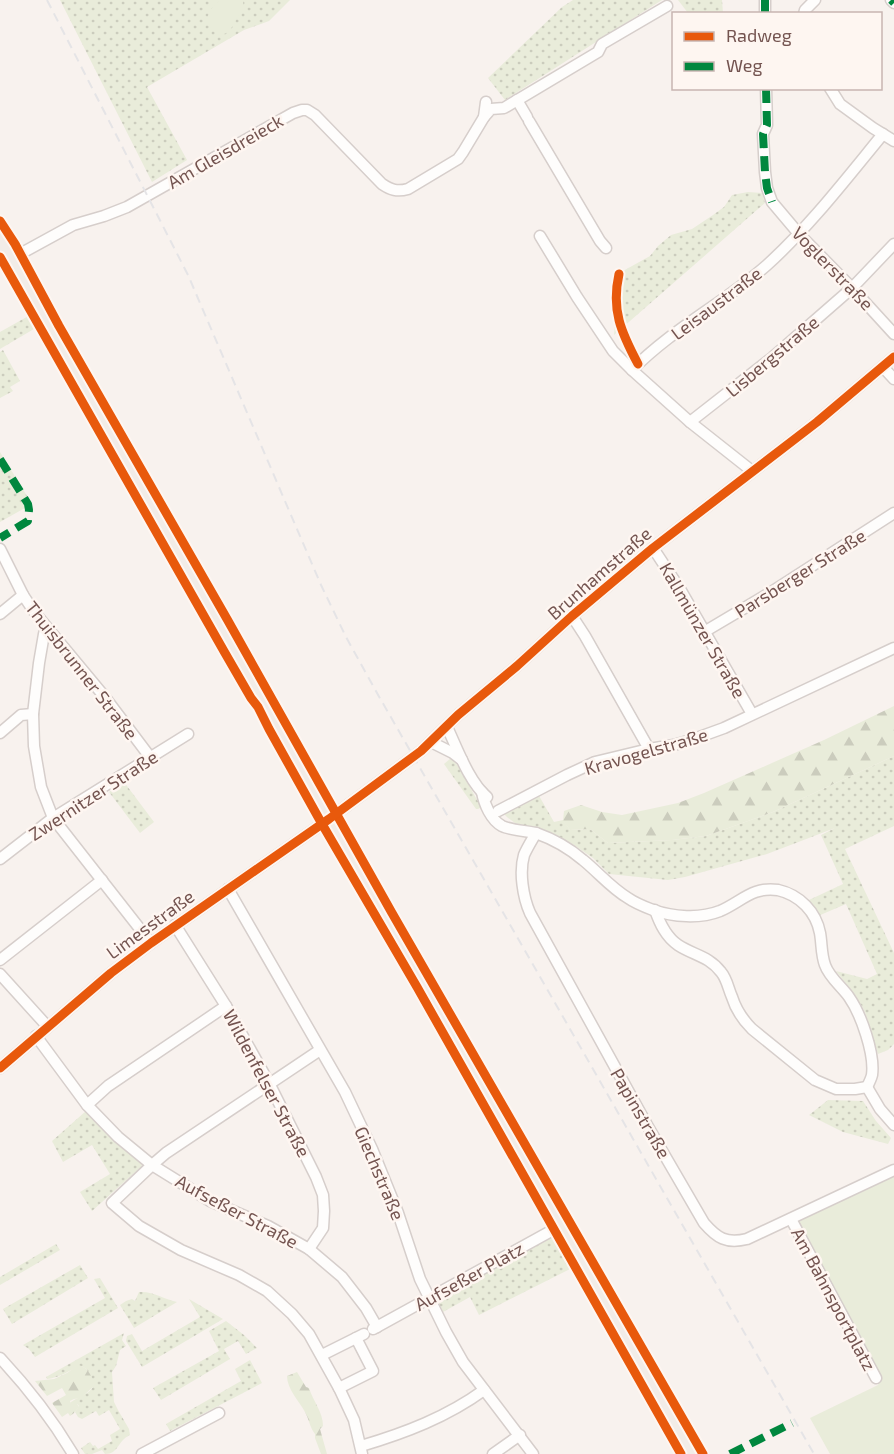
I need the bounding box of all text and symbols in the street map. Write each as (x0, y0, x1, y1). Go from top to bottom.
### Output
legend (672, 12, 882, 90)
text: Radweg (726, 24, 792, 46)
text: Weg (726, 54, 762, 76)
street label: Am Gleisdreieck (163, 109, 287, 193)
street label: Voglerstraße (788, 222, 878, 314)
street label: Leisaustraße (666, 262, 766, 344)
street label: Lisbergstraße (721, 311, 823, 401)
street label: Brunhamstraße (543, 522, 655, 624)
street label: Parsberger Straße (731, 524, 869, 622)
street label: Kallmünzer Straße (655, 558, 751, 702)
street label: Thuisbrunner Straße (21, 596, 143, 744)
street label: Kravogelstraße (582, 723, 710, 779)
street label: Zwernitzer Straße (25, 745, 161, 845)
street label: Limesstraße (102, 885, 198, 963)
street label: Wildenfelser Straße (219, 1005, 315, 1161)
street label: Papinstraße (606, 1064, 676, 1162)
street label: Giechstraße (350, 1123, 410, 1223)
street label: Aufseßer Straße (172, 1169, 302, 1253)
street label: Am Bahnsportplatz (787, 1224, 881, 1374)
street label: Aufseßer Platz (410, 1237, 528, 1315)

